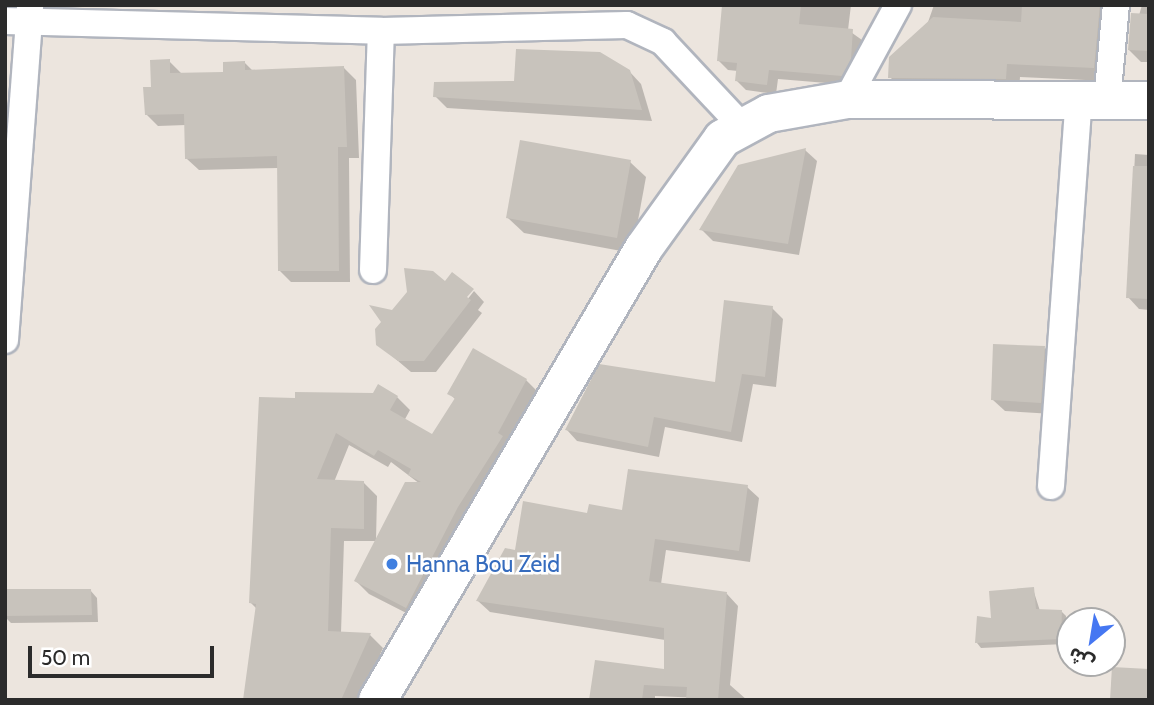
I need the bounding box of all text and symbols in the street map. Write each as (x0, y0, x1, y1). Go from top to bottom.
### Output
place label: Hanna Bou Zeid (406, 550, 560, 578)
marker: Hanna Bou Zeid (384, 556, 400, 572)
north arrow (1056, 607, 1126, 677)
scale bar (32, 632, 217, 676)
text: ش (1064, 642, 1098, 675)
text: 50 m (41, 645, 90, 670)

